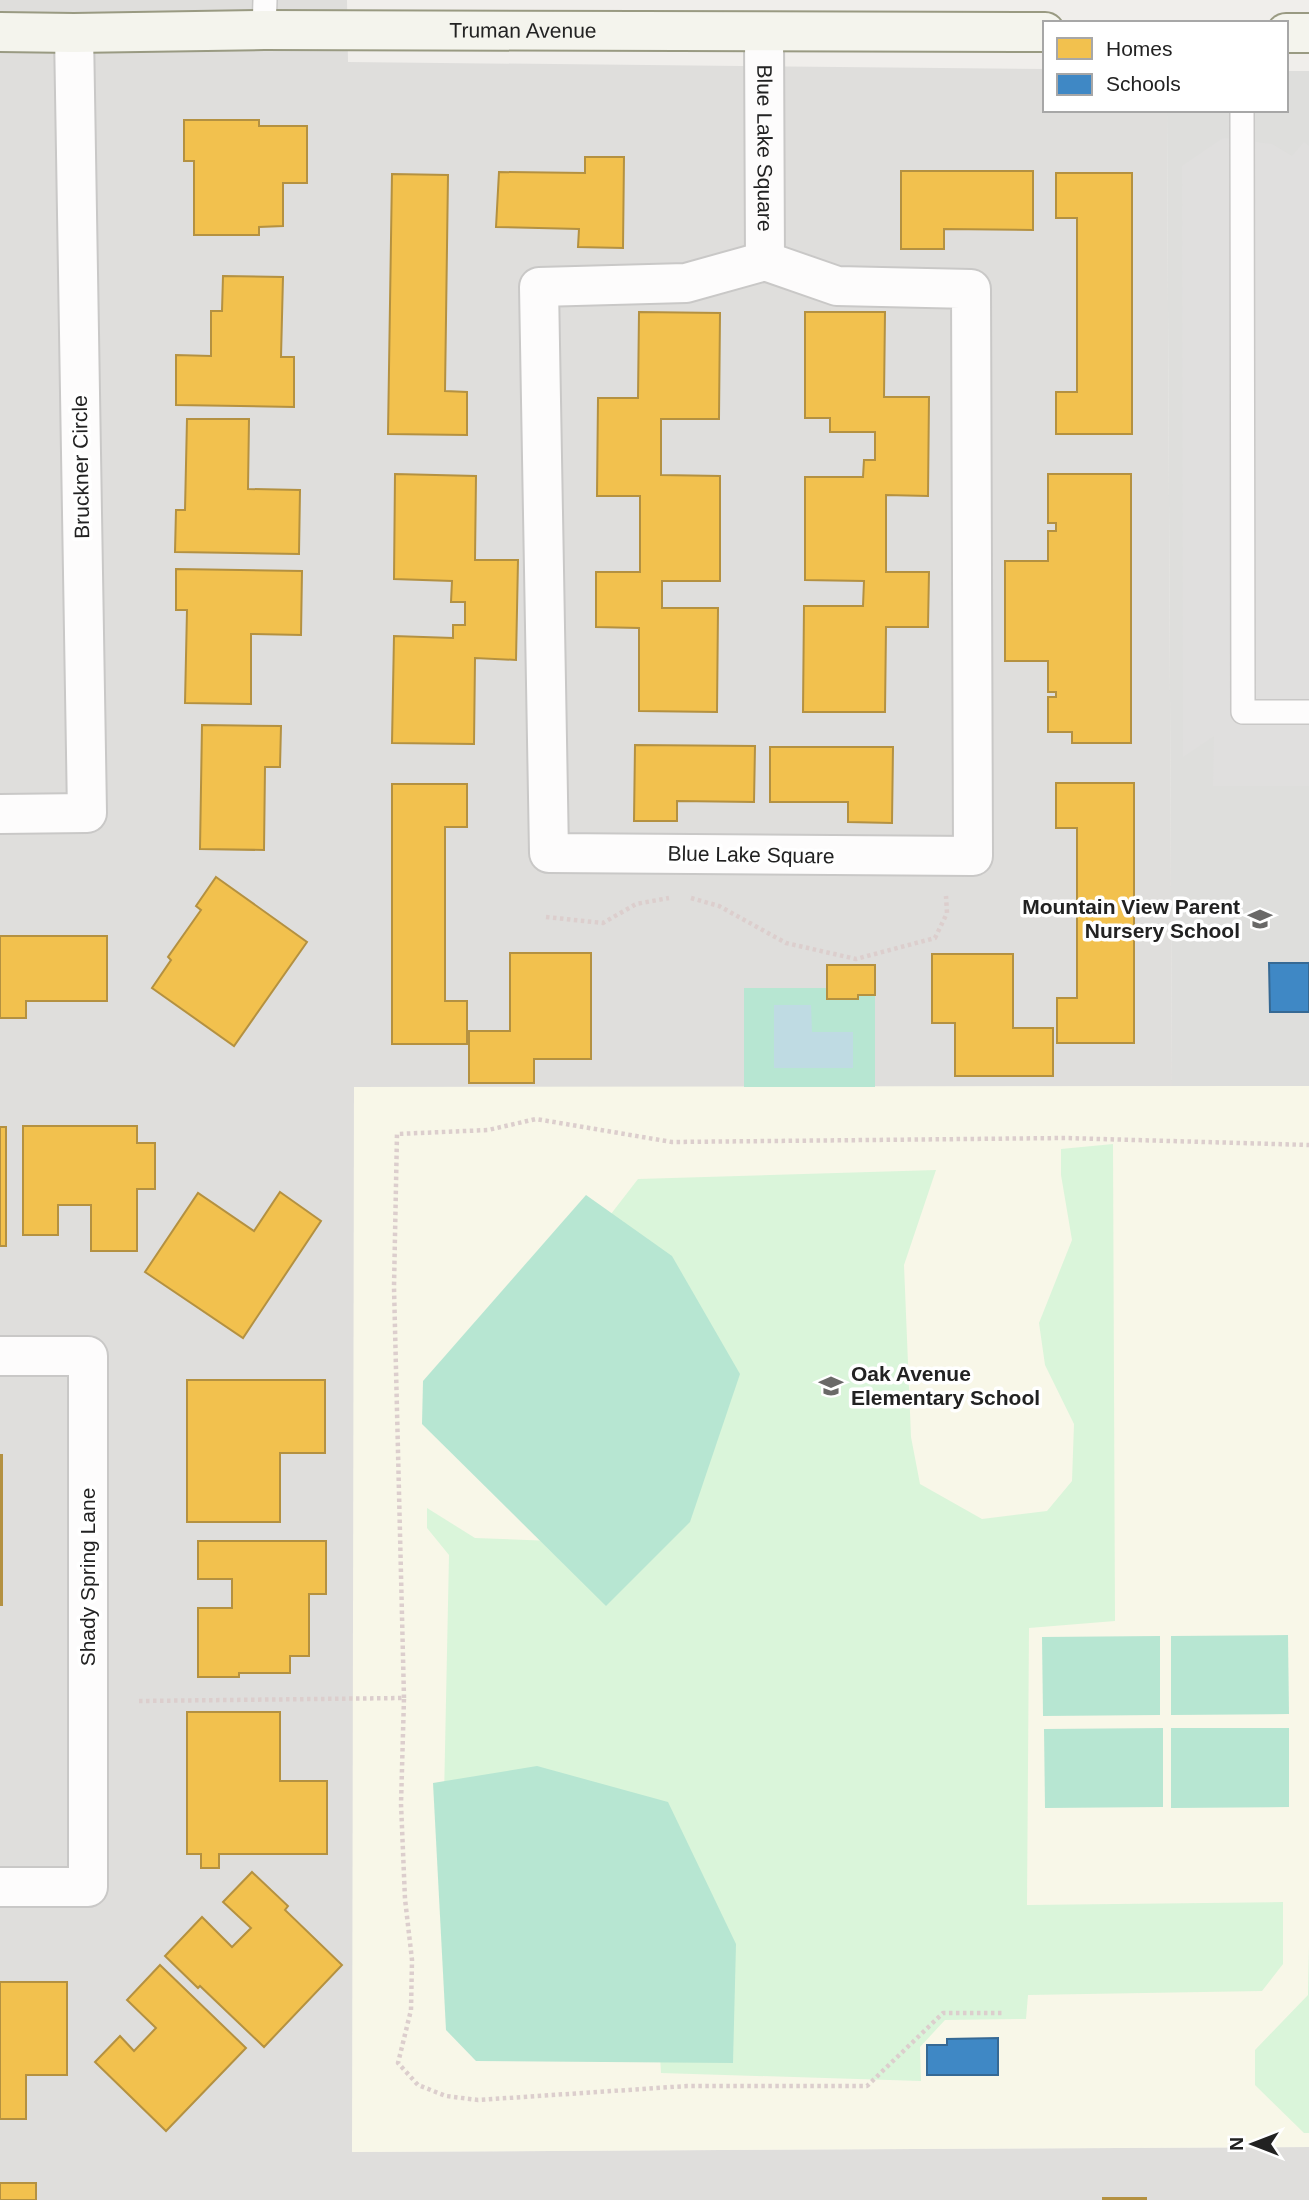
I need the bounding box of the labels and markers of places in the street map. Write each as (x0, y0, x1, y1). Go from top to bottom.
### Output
place label: Mountain View Parent Nursery School (1022, 895, 1240, 942)
school or university icon: Mountain View Parent Nursery School (1246, 905, 1274, 933)
place label: Oak Avenue Elementary School (851, 1362, 1040, 1409)
school or university icon: Oak Avenue Elementary School (817, 1372, 845, 1400)

